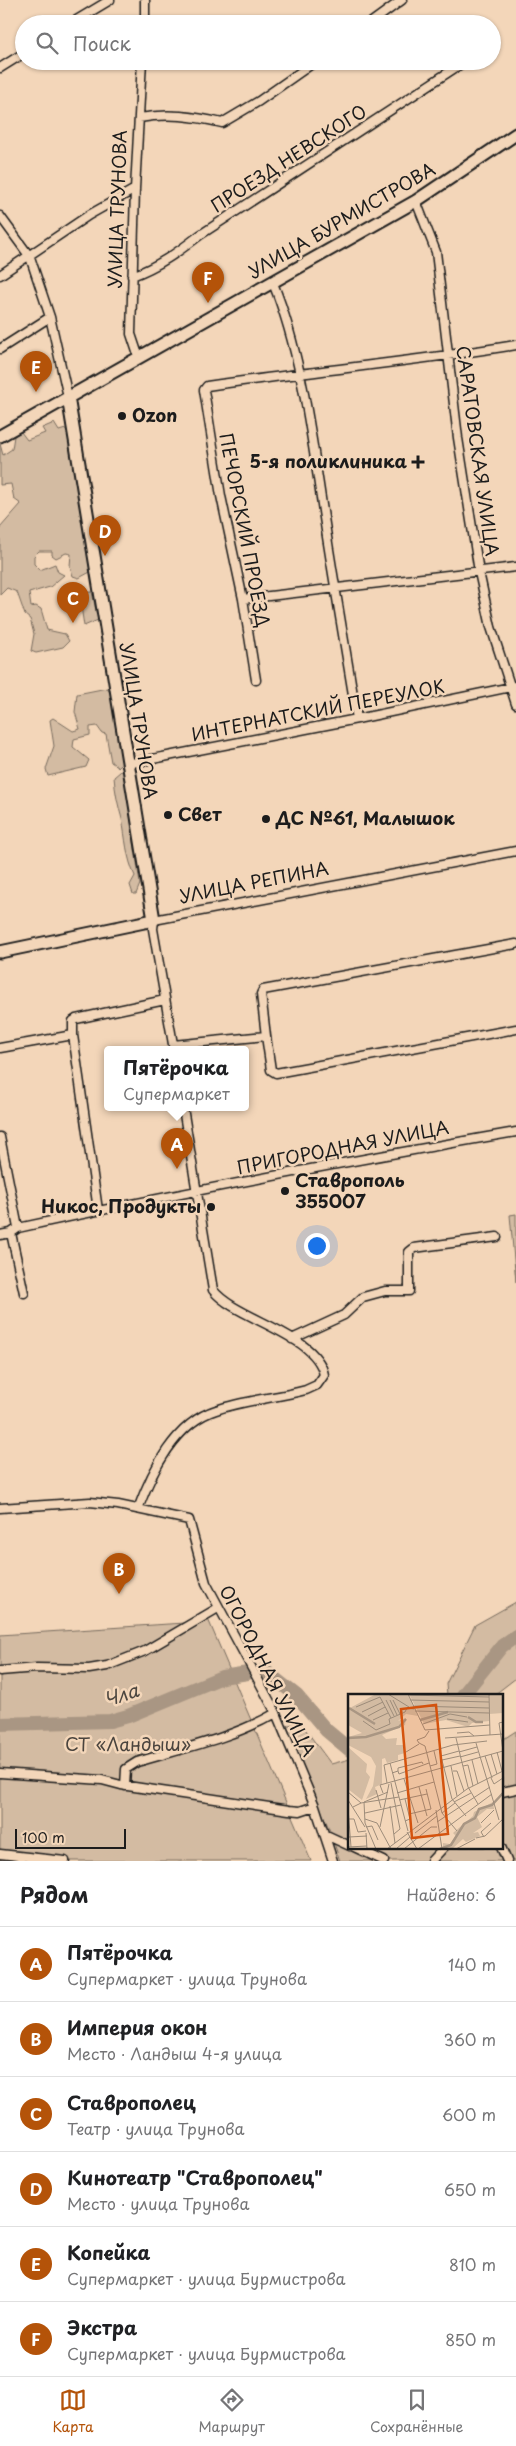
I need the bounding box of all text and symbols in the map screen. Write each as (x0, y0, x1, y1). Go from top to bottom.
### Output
search box (15, 15, 501, 70)
icon: search (33, 29, 61, 57)
text: Поиск (73, 29, 131, 57)
street label: ПРОЕЗД НЕВСКОГО (205, 97, 371, 218)
street label: УЛИЦА ТРУНОВА (100, 129, 133, 289)
street label: УЛИЦА БУРМИСТРОВА (243, 155, 440, 284)
pin: F (192, 262, 224, 303)
street label: САРАТОВСКАЯ УЛИЦА (450, 344, 507, 558)
pin: E (20, 351, 52, 392)
place label: Ozon (132, 401, 177, 428)
marker: Ozon (116, 410, 128, 422)
street label: ПЕЧОРСКИЙ ПРОЕЗД (213, 430, 278, 629)
place label: 5-я поликлиника (249, 447, 407, 474)
marker: 5-я поликлиника (411, 455, 425, 469)
pin: D (89, 515, 121, 556)
pin: C (57, 582, 89, 623)
street label: УЛИЦА ТРУНОВА (114, 640, 165, 801)
street label: ИНТЕРНАТСКИЙ ПЕРЕУЛОК (189, 672, 447, 747)
place label: Свет (178, 800, 222, 827)
place label: ДС №61, Малышок (275, 804, 455, 831)
marker: Свет (162, 809, 174, 821)
marker: ДС №61, Малышок (260, 813, 272, 825)
street label: УЛИЦА РЕПИНА (177, 854, 331, 909)
popup (104, 1046, 249, 1111)
text: Пятёрочка (123, 1053, 229, 1081)
text: Супермаркет (123, 1081, 230, 1105)
street label: ПРИГОРОДНАЯ УЛИЦА (235, 1113, 451, 1180)
pin: A (161, 1128, 193, 1169)
place label: Ставрополь 355007 (295, 1166, 405, 1214)
marker: Ставрополь 355007 (279, 1185, 291, 1197)
place label: Никос, Продукты (41, 1192, 201, 1219)
marker: Никос, Продукты (205, 1201, 217, 1213)
your location (304, 1233, 330, 1259)
pin: B (103, 1553, 135, 1594)
street label: ОГОРОДНАЯ УЛИЦА (213, 1580, 323, 1761)
water label: Чла (100, 1675, 143, 1713)
inset map (348, 1694, 504, 1848)
park label: СТ «Ландыш» (65, 1730, 191, 1757)
scale bar (15, 1826, 126, 1849)
text: 100 m (22, 1827, 65, 1848)
text: Рядом (20, 1878, 88, 1910)
text: Найдено: 6 (406, 1882, 496, 1906)
text: Пятёрочка (67, 1938, 173, 1966)
text: A (30, 1952, 42, 1976)
text: 140 m (448, 1952, 496, 1976)
text: Супермаркет · улица Трунова (67, 1966, 307, 1990)
text: Империя окон (67, 2013, 207, 2041)
text: B (31, 2027, 41, 2051)
text: 360 m (444, 2027, 496, 2051)
text: Место · Ландыш 4-я улица (67, 2041, 282, 2065)
text: Ставрополец (67, 2088, 196, 2116)
text: C (30, 2102, 42, 2126)
text: 600 m (442, 2102, 496, 2126)
text: Театр · улица Трунова (67, 2116, 244, 2140)
text: Кинотеатр "Ставрополец" (67, 2163, 323, 2191)
text: D (30, 2177, 42, 2201)
text: 650 m (444, 2177, 496, 2201)
text: Место · улица Трунова (67, 2191, 249, 2215)
text: Копейка (67, 2238, 150, 2266)
text: E (31, 2252, 41, 2276)
text: 810 m (449, 2252, 496, 2276)
text: Супермаркет · улица Бурмистрова (67, 2266, 346, 2290)
text: Экстра (67, 2313, 137, 2341)
text: F (31, 2327, 41, 2351)
text: 850 m (445, 2327, 496, 2351)
text: Супермаркет · улица Бурмистрова (67, 2341, 346, 2365)
tab: Карта (53, 2386, 94, 2437)
tab: Маршрут (199, 2386, 265, 2437)
tab: Сохранённые (370, 2386, 463, 2437)

